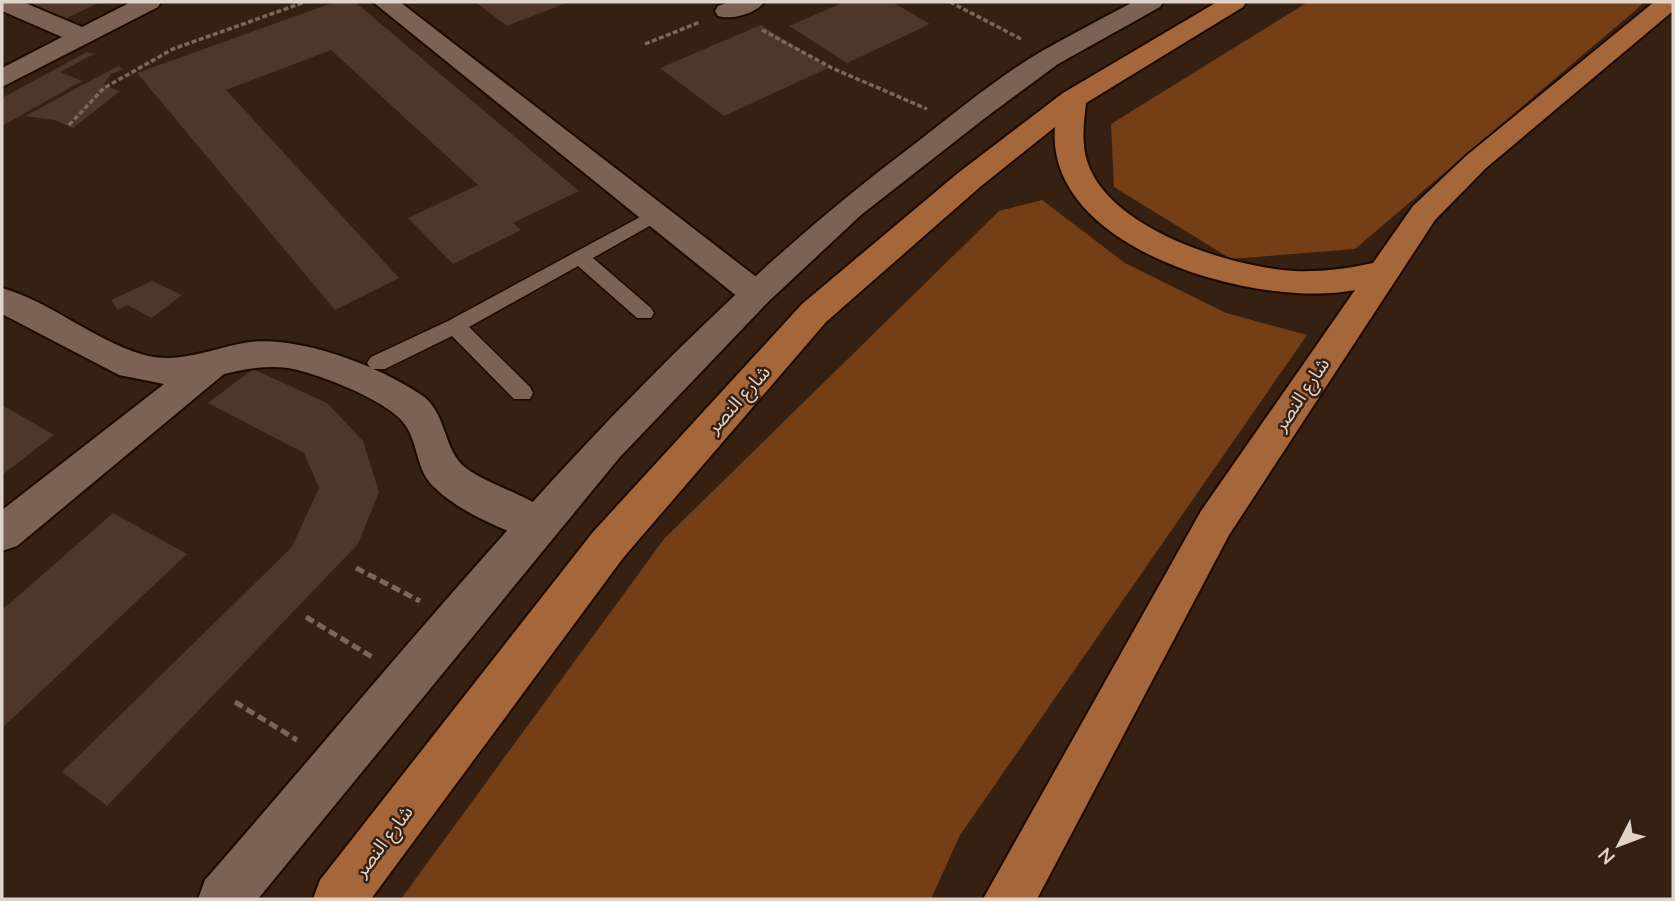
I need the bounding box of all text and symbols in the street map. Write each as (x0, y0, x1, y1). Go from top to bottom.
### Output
street label: شارع النصر (1267, 353, 1336, 437)
street label: شارع النصر (700, 360, 776, 440)
street label: شارع النصر (348, 800, 419, 884)
north arrow (1584, 810, 1654, 880)
text: N (1593, 843, 1620, 870)

